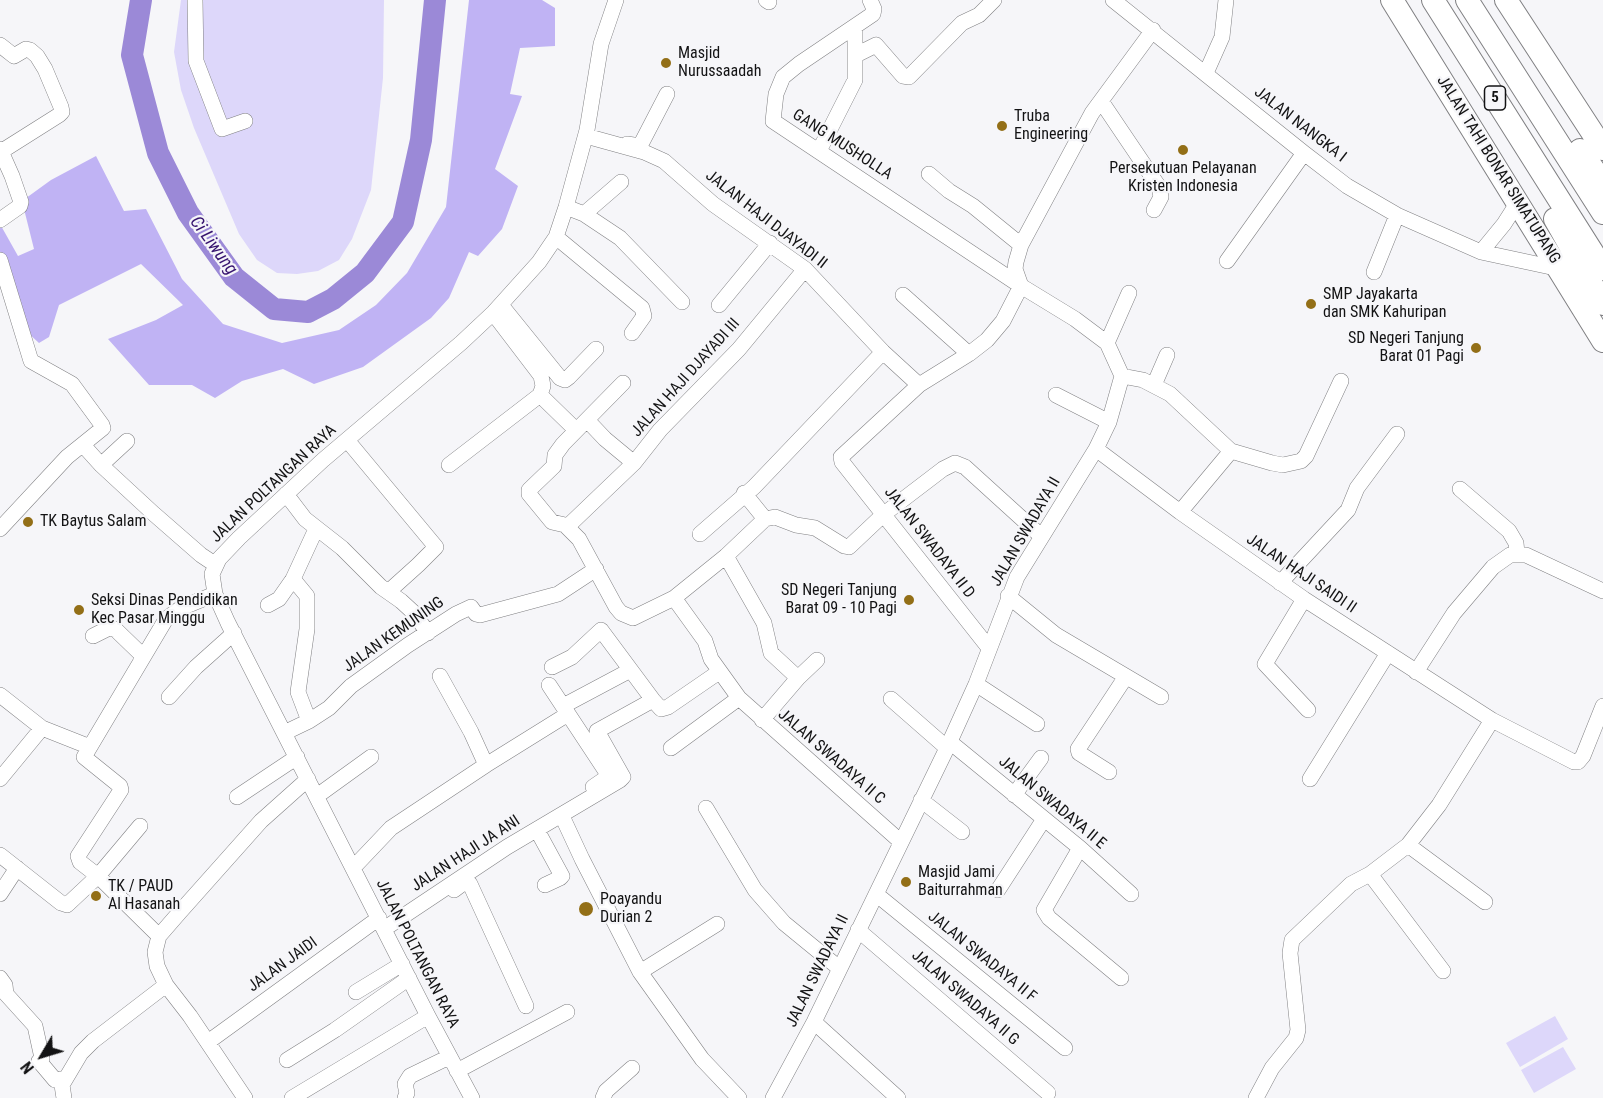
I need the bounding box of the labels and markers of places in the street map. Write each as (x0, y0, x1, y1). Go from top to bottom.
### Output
place label: Masjid Nurussaadah (678, 44, 762, 82)
marker: Masjid Nurussaadah (659, 56, 673, 70)
place label: Truba Engineering (1014, 107, 1088, 145)
marker: Truba Engineering (995, 119, 1009, 133)
marker: Persekutuan Pelayanan Kristen Indonesia (1176, 143, 1190, 157)
place label: Persekutuan Pelayanan Kristen Indonesia (1109, 159, 1257, 197)
place label: SMP Jayakarta dan SMK Kahuripan (1323, 285, 1447, 323)
marker: SMP Jayakarta dan SMK Kahuripan (1304, 297, 1318, 311)
place label: SD Negeri Tanjung Barat 01 Pagi (1348, 329, 1464, 367)
marker: SD Negeri Tanjung Barat 01 Pagi (1469, 341, 1483, 355)
place label: TK Baytus Salam (40, 512, 146, 532)
marker: TK Baytus Salam (21, 515, 35, 529)
place label: SD Negeri Tanjung Barat 09 - 10 Pagi (781, 581, 897, 619)
place label: Seksi Dinas Pendidikan Kec Pasar Minggu (91, 591, 238, 629)
marker: SD Negeri Tanjung Barat 09 - 10 Pagi (902, 593, 916, 607)
marker: Seksi Dinas Pendidikan Kec Pasar Minggu (72, 603, 86, 617)
place label: Masjid Jami Baiturrahman (918, 863, 1003, 901)
marker: Masjid Jami Baiturrahman (899, 875, 913, 889)
place label: TK / PAUD Al Hasanah (108, 877, 180, 915)
marker: TK / PAUD Al Hasanah (89, 889, 103, 903)
place label: Poayandu Durian 2 (600, 890, 662, 928)
marker: Poayandu Durian 2 (577, 900, 595, 918)

